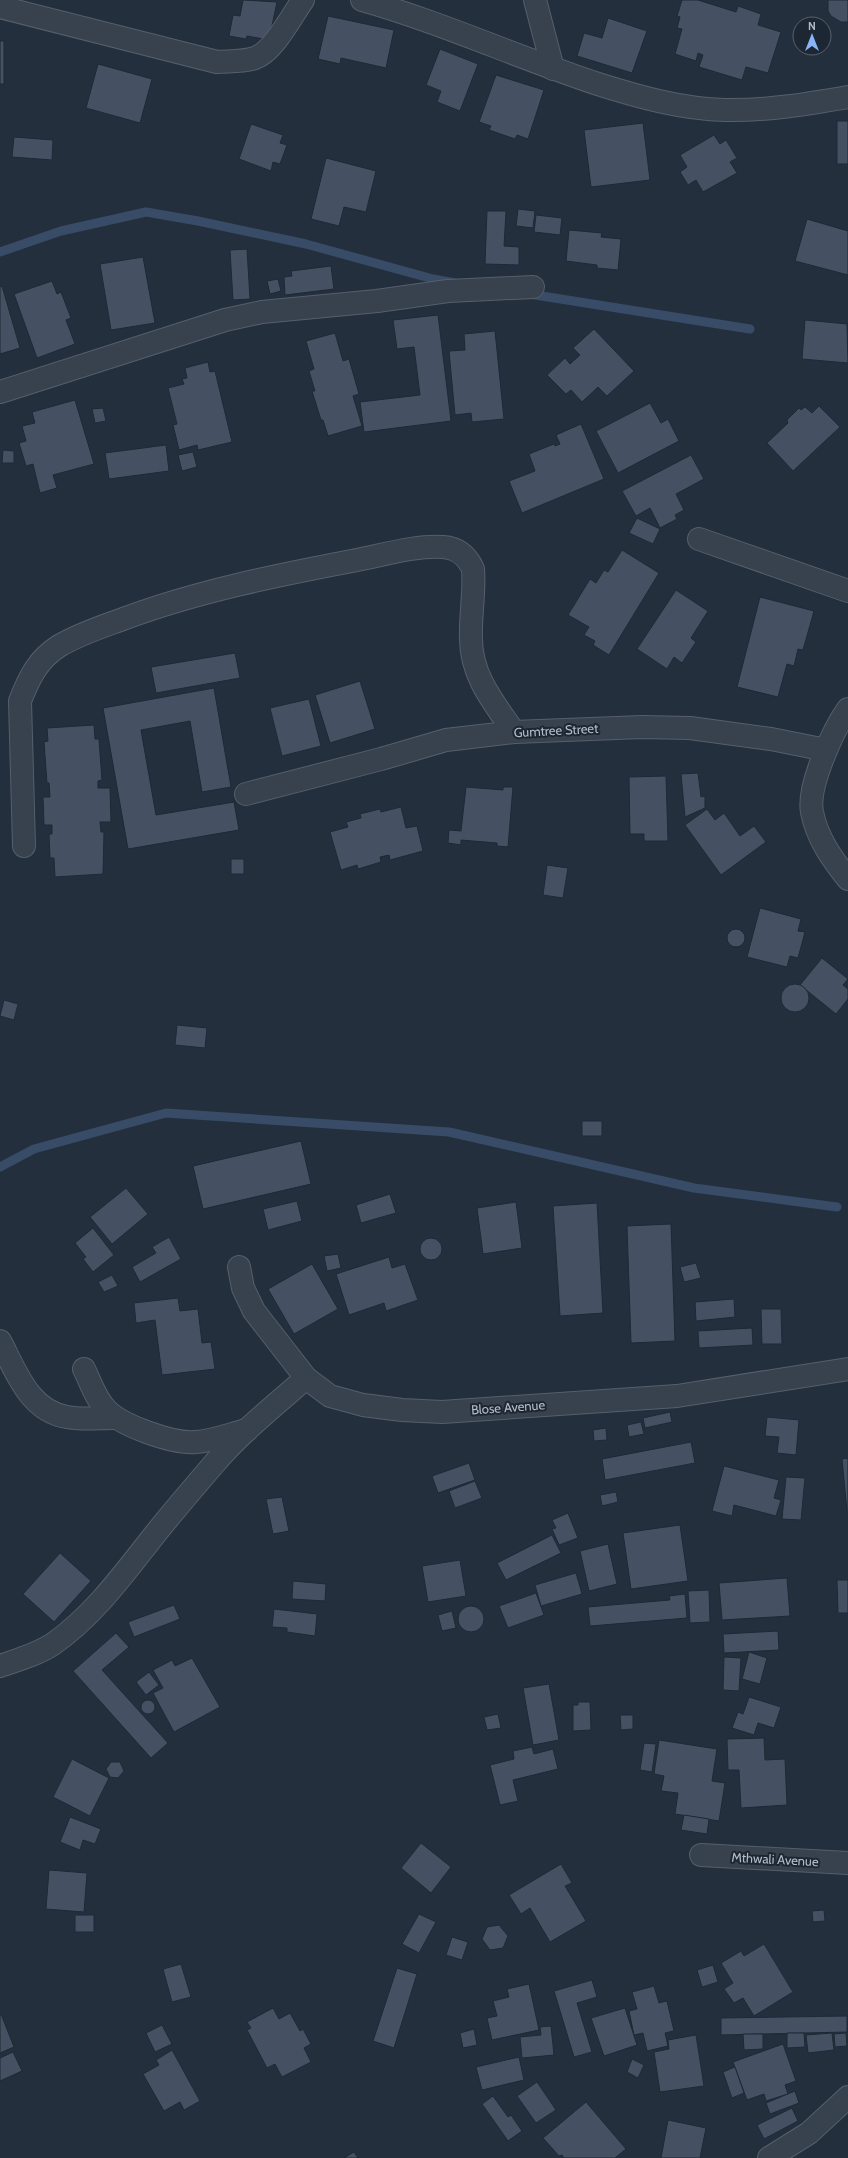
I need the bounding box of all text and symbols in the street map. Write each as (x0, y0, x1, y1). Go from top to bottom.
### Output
north arrow (792, 16, 832, 56)
text: N (808, 19, 816, 33)
street label: Gumtree Street (513, 720, 599, 740)
street label: Blose Avenue (471, 1396, 546, 1418)
street label: Mthwali Avenue (731, 1849, 819, 1869)

